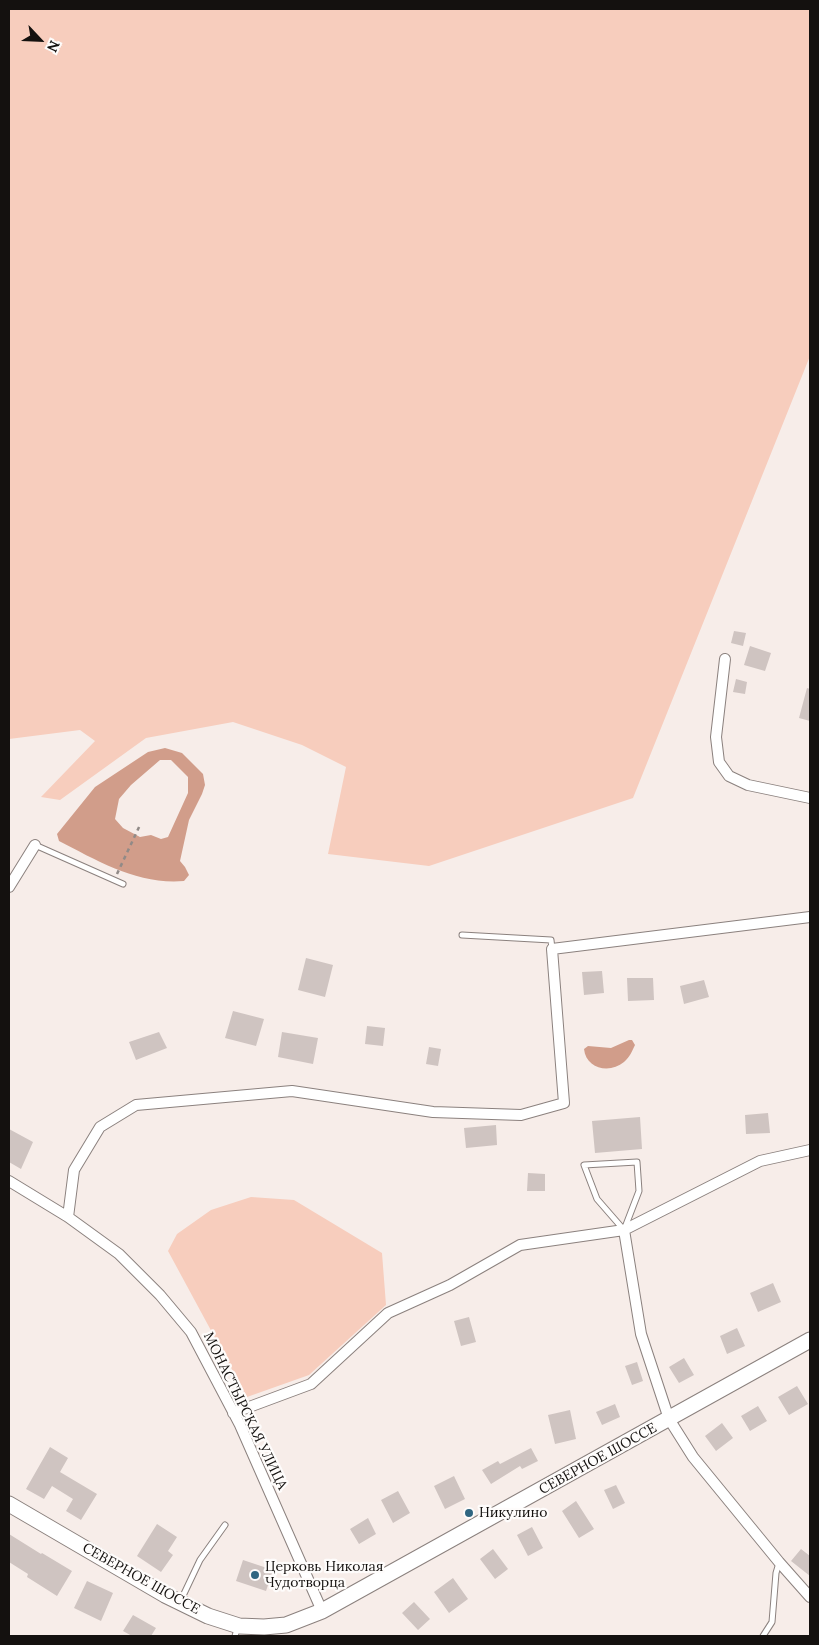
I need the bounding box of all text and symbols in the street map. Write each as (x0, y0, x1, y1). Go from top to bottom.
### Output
north arrow (15, 15, 65, 65)
text: N (43, 38, 64, 55)
street label: МОНАСТЫРСКАЯ УЛИЦА (199, 1330, 291, 1492)
street label: СЕВЕРНОЕ ШОССЕ (536, 1420, 660, 1498)
place label: Никулино (479, 1505, 547, 1521)
marker: Никулино (463, 1507, 475, 1519)
street label: СЕВЕРНОЕ ШОССЕ (79, 1540, 203, 1618)
place label: Церковь Николая Чудотворца (265, 1559, 383, 1591)
marker: Церковь Николая Чудотворца (249, 1569, 261, 1581)

